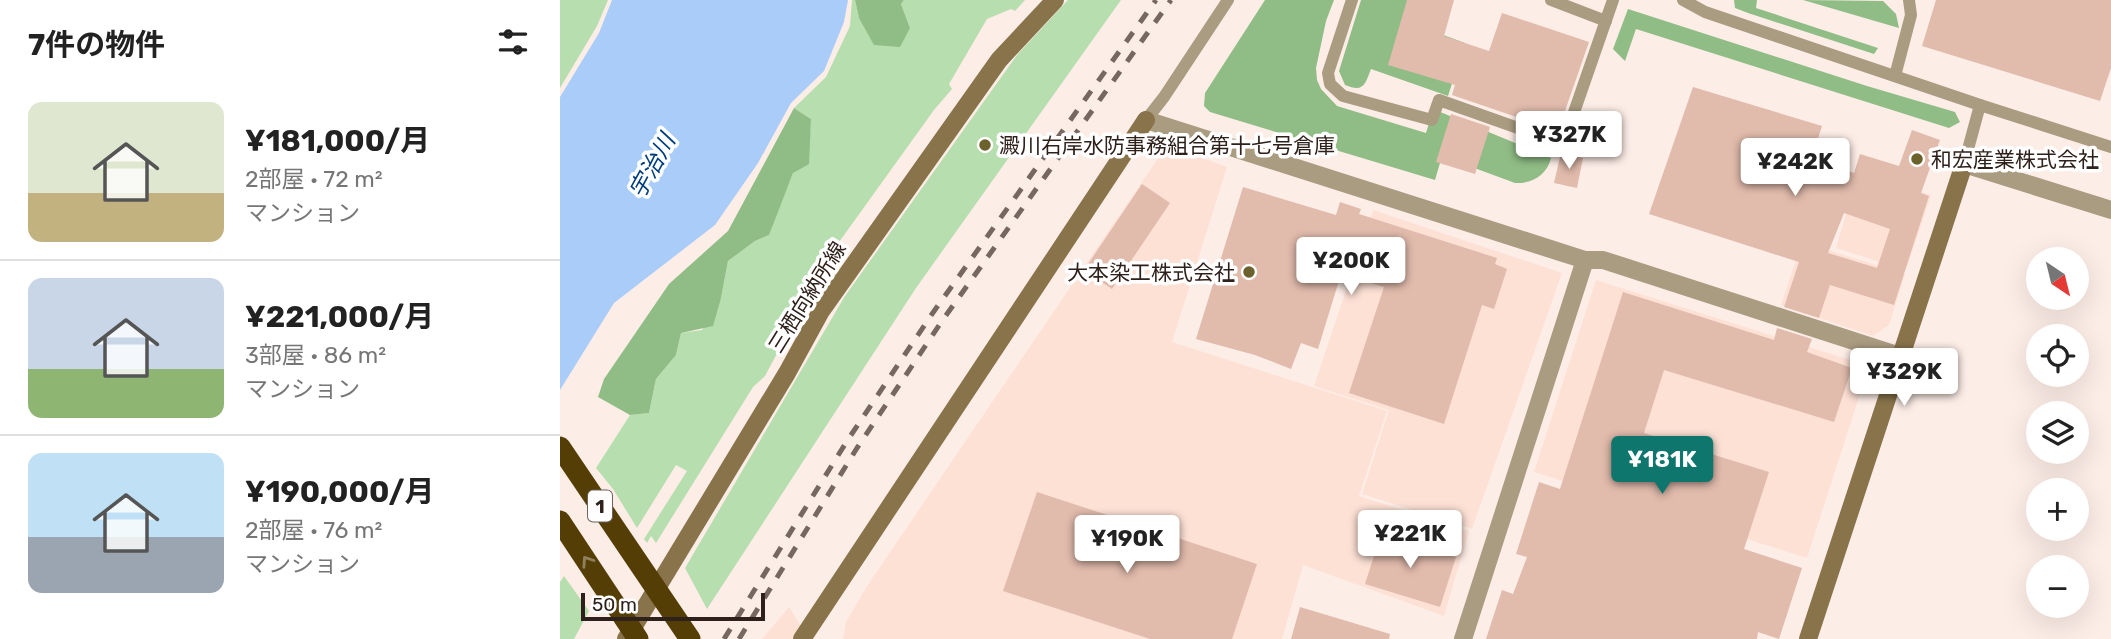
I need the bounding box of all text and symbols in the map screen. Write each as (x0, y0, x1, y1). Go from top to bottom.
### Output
icon: filters (494, 23, 532, 61)
text: 7件の物件 (28, 27, 165, 63)
pin: ¥327K (1520, 111, 1618, 171)
text: ¥327K (1532, 120, 1606, 148)
text: ¥181,000/月 (245, 123, 430, 159)
water label: 宇治川 (623, 126, 682, 203)
icon: home (84, 130, 168, 214)
place label: 澱川右岸水防事務組合第十七号倉庫 (999, 133, 1335, 158)
marker: 澱川右岸水防事務組合第十七号倉庫 (977, 137, 993, 153)
pin: ¥242K (1746, 138, 1844, 198)
text: ¥242K (1757, 147, 1833, 175)
place label: 和宏産業株式会社 (1931, 147, 2099, 172)
marker: 和宏産業株式会社 (1909, 151, 1925, 167)
text: 2部屋 · 72 m² (245, 165, 383, 193)
text: マンション (245, 199, 360, 227)
street label: 三栖向納所線 (763, 237, 851, 357)
pin: ¥200K (1302, 238, 1400, 297)
text: ¥200K (1312, 246, 1390, 274)
north arrow (2026, 247, 2090, 310)
map controls (2026, 247, 2089, 618)
place label: 大本染工株式会社 (1067, 260, 1235, 285)
marker: 大本染工株式会社 (1241, 264, 1257, 280)
text: ¥221,000/月 (245, 299, 434, 335)
icon: home (84, 306, 168, 390)
button: locate (2026, 324, 2089, 387)
text: 3部屋 · 86 m² (245, 341, 386, 369)
pin: ¥329K (1855, 348, 1953, 408)
text: ¥329K (1866, 357, 1942, 385)
text: マンション (245, 375, 360, 403)
button: layers (2026, 401, 2089, 464)
pin: ¥181K (1613, 436, 1711, 496)
text: ¥181K (1627, 445, 1697, 473)
text: ¥190,000/月 (245, 474, 435, 510)
button: + (2026, 478, 2089, 541)
icon: home (84, 481, 168, 565)
road number: 1 (588, 491, 612, 522)
pin: ¥221K (1361, 510, 1459, 570)
text: 2部屋 · 76 m² (245, 516, 382, 544)
pin: ¥190K (1078, 516, 1176, 575)
text: ¥221K (1374, 519, 1446, 547)
text: ¥190K (1091, 524, 1163, 552)
text: マンション (245, 550, 360, 578)
button: − (2026, 555, 2089, 618)
one-way arrow (583, 556, 595, 569)
scale bar (581, 590, 765, 622)
text: 50 m (592, 593, 637, 616)

